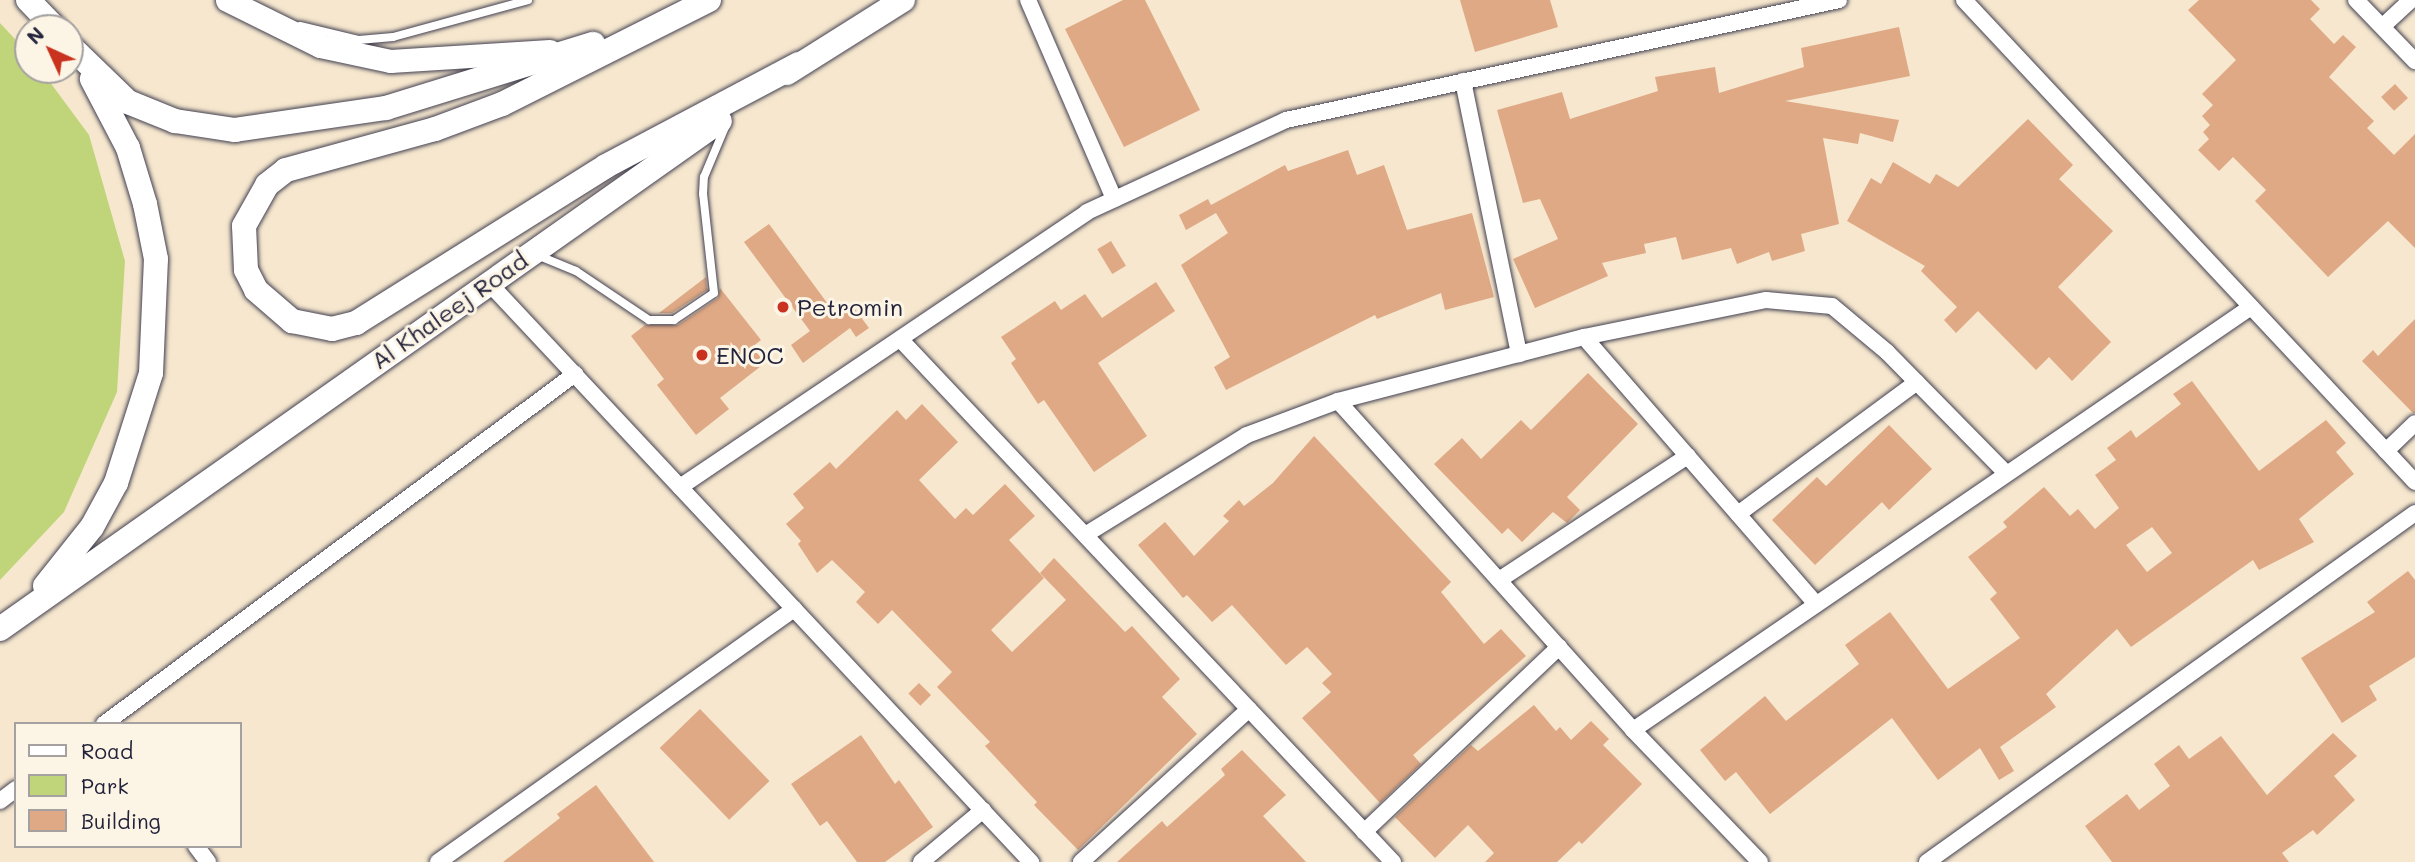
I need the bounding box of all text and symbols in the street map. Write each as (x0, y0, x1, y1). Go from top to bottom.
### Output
north arrow (14, 14, 84, 84)
text: N (21, 21, 49, 49)
street label: Al Khaleej Road (365, 245, 533, 375)
place label: Petromin (797, 293, 903, 321)
marker: Petromin (775, 299, 791, 315)
place label: ENOC (716, 341, 784, 369)
marker: ENOC (694, 347, 710, 363)
legend (14, 722, 242, 848)
text: Road (81, 737, 133, 764)
text: Park (81, 772, 129, 799)
text: Building (81, 807, 161, 834)

